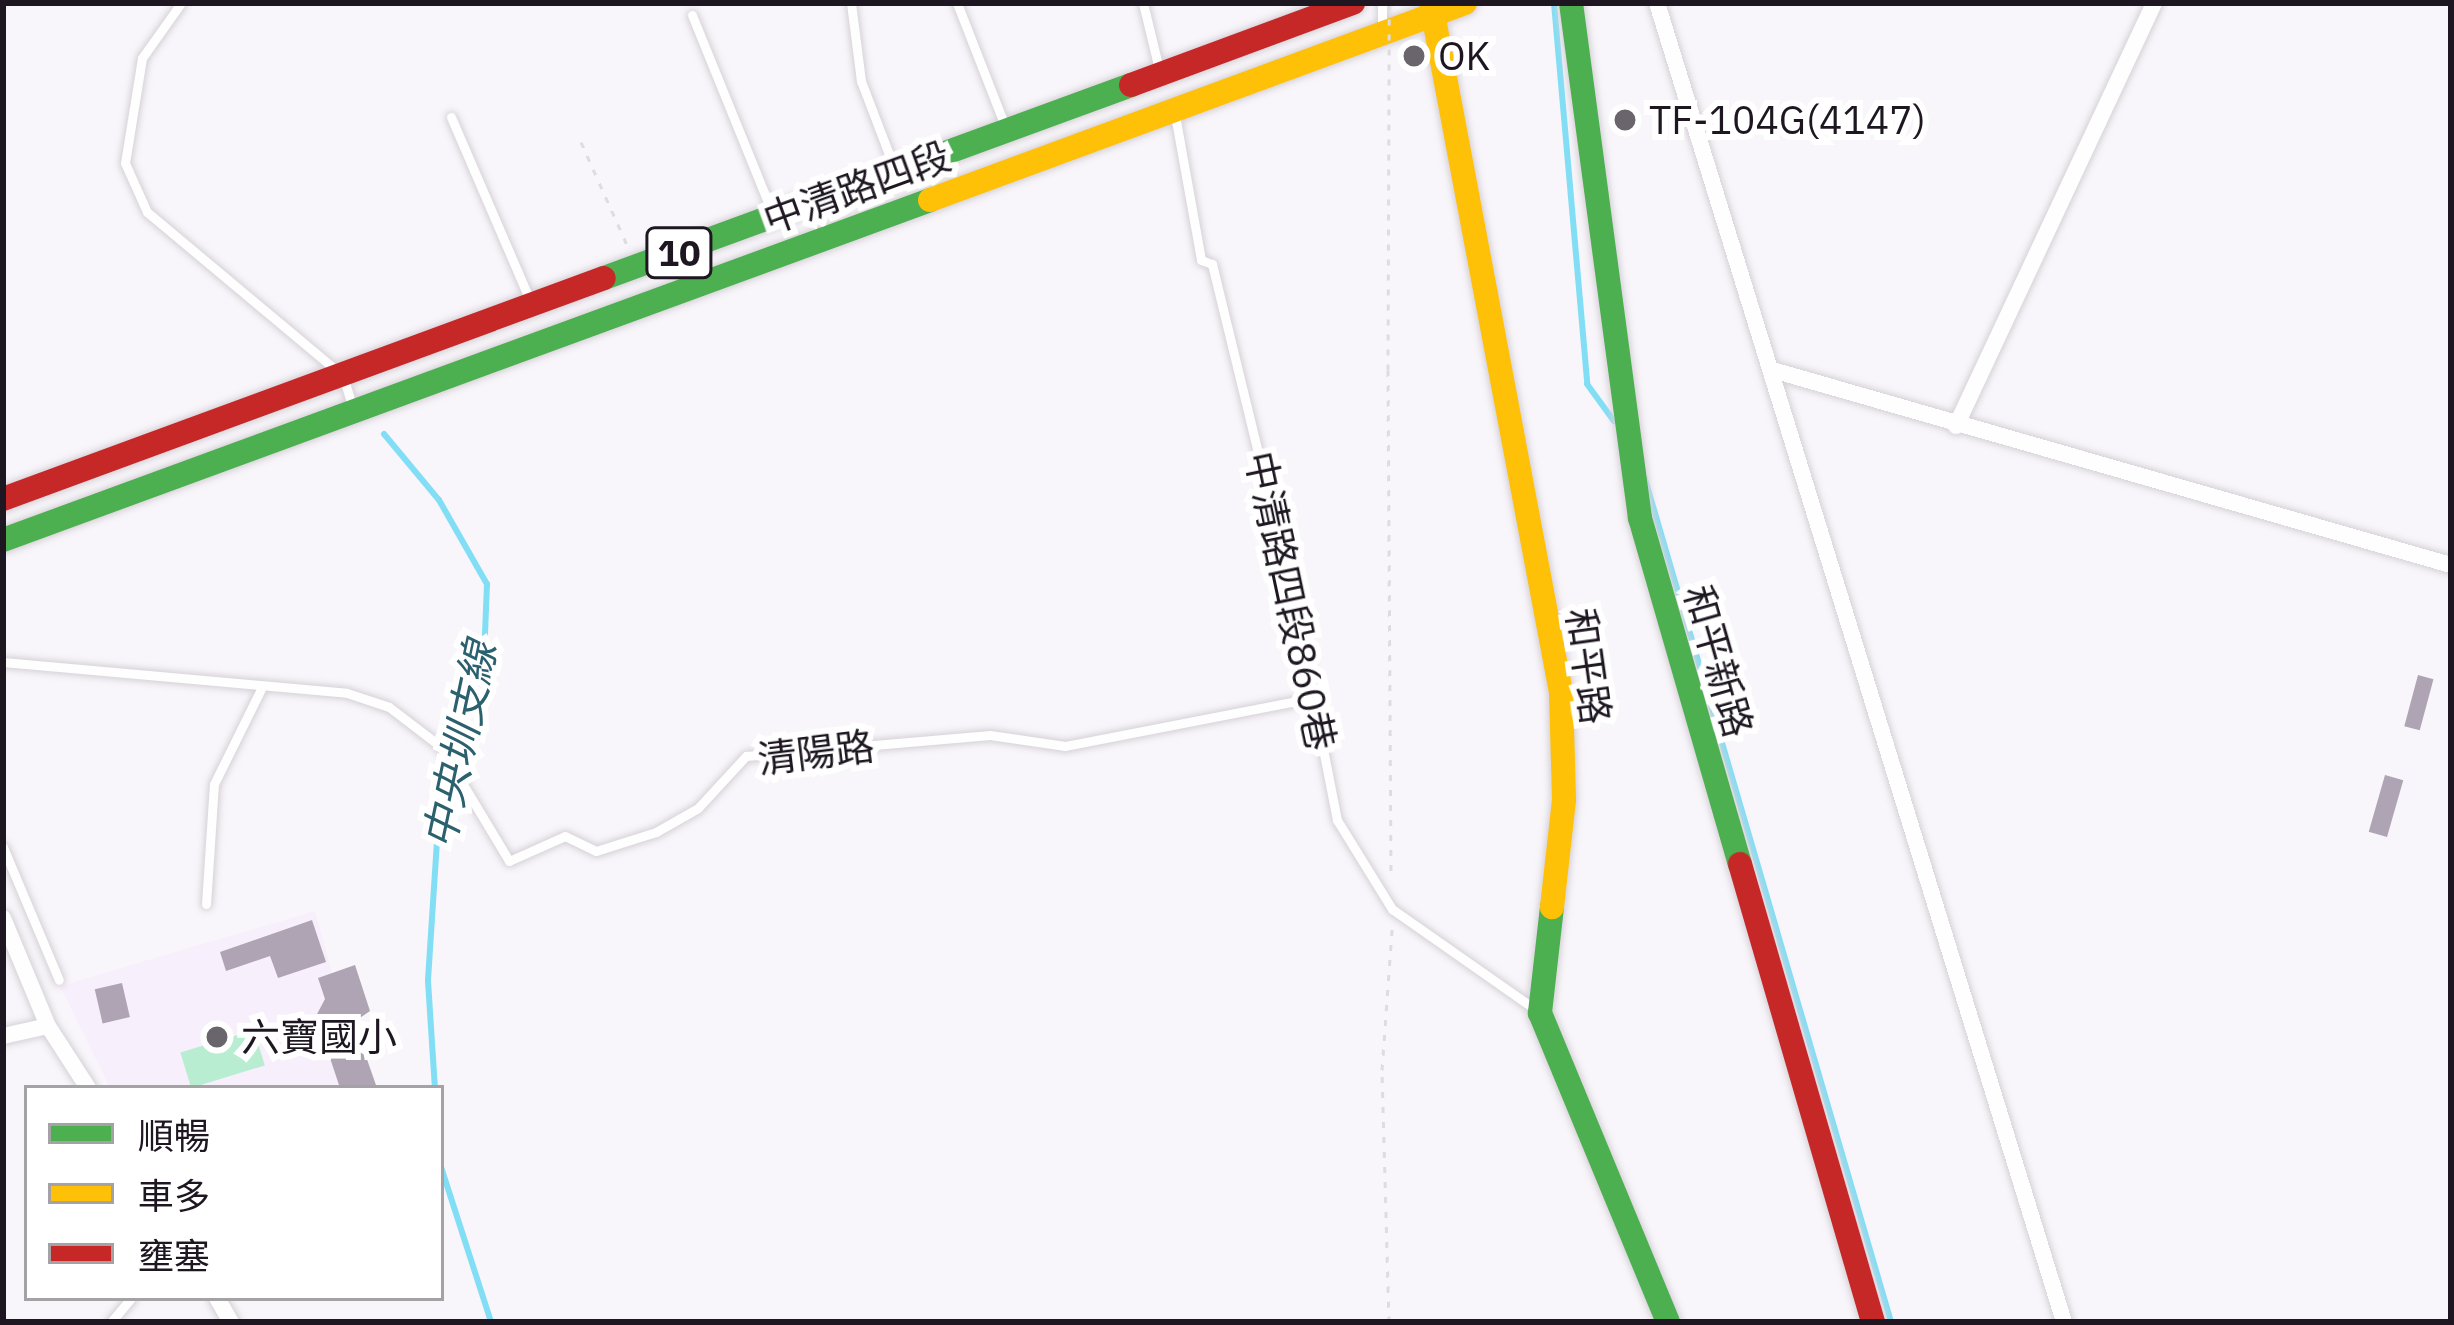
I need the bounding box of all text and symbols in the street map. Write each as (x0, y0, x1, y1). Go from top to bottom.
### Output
place label: OK (1438, 33, 1490, 79)
marker: OK (1401, 43, 1427, 69)
place label: TF-104G(4147) (1649, 97, 1926, 143)
marker: TF-104G(4147) (1612, 107, 1638, 133)
street label: 中清路四段 (757, 133, 957, 243)
road number: 10 (643, 223, 715, 283)
street label: 中清路四段860巷 (1235, 447, 1345, 755)
street label: 和平新路 (1674, 580, 1762, 742)
street label: 和平路 (1557, 605, 1619, 727)
water label: 中央圳支線 (414, 637, 506, 853)
street label: 清陽路 (755, 723, 877, 783)
place label: 六寶國小 (241, 1014, 397, 1060)
marker: 六寶國小 (204, 1024, 230, 1050)
legend (24, 1085, 444, 1301)
text: 順暢 (138, 1112, 210, 1159)
text: 車多 (138, 1172, 210, 1219)
text: 壅塞 (138, 1232, 210, 1279)

